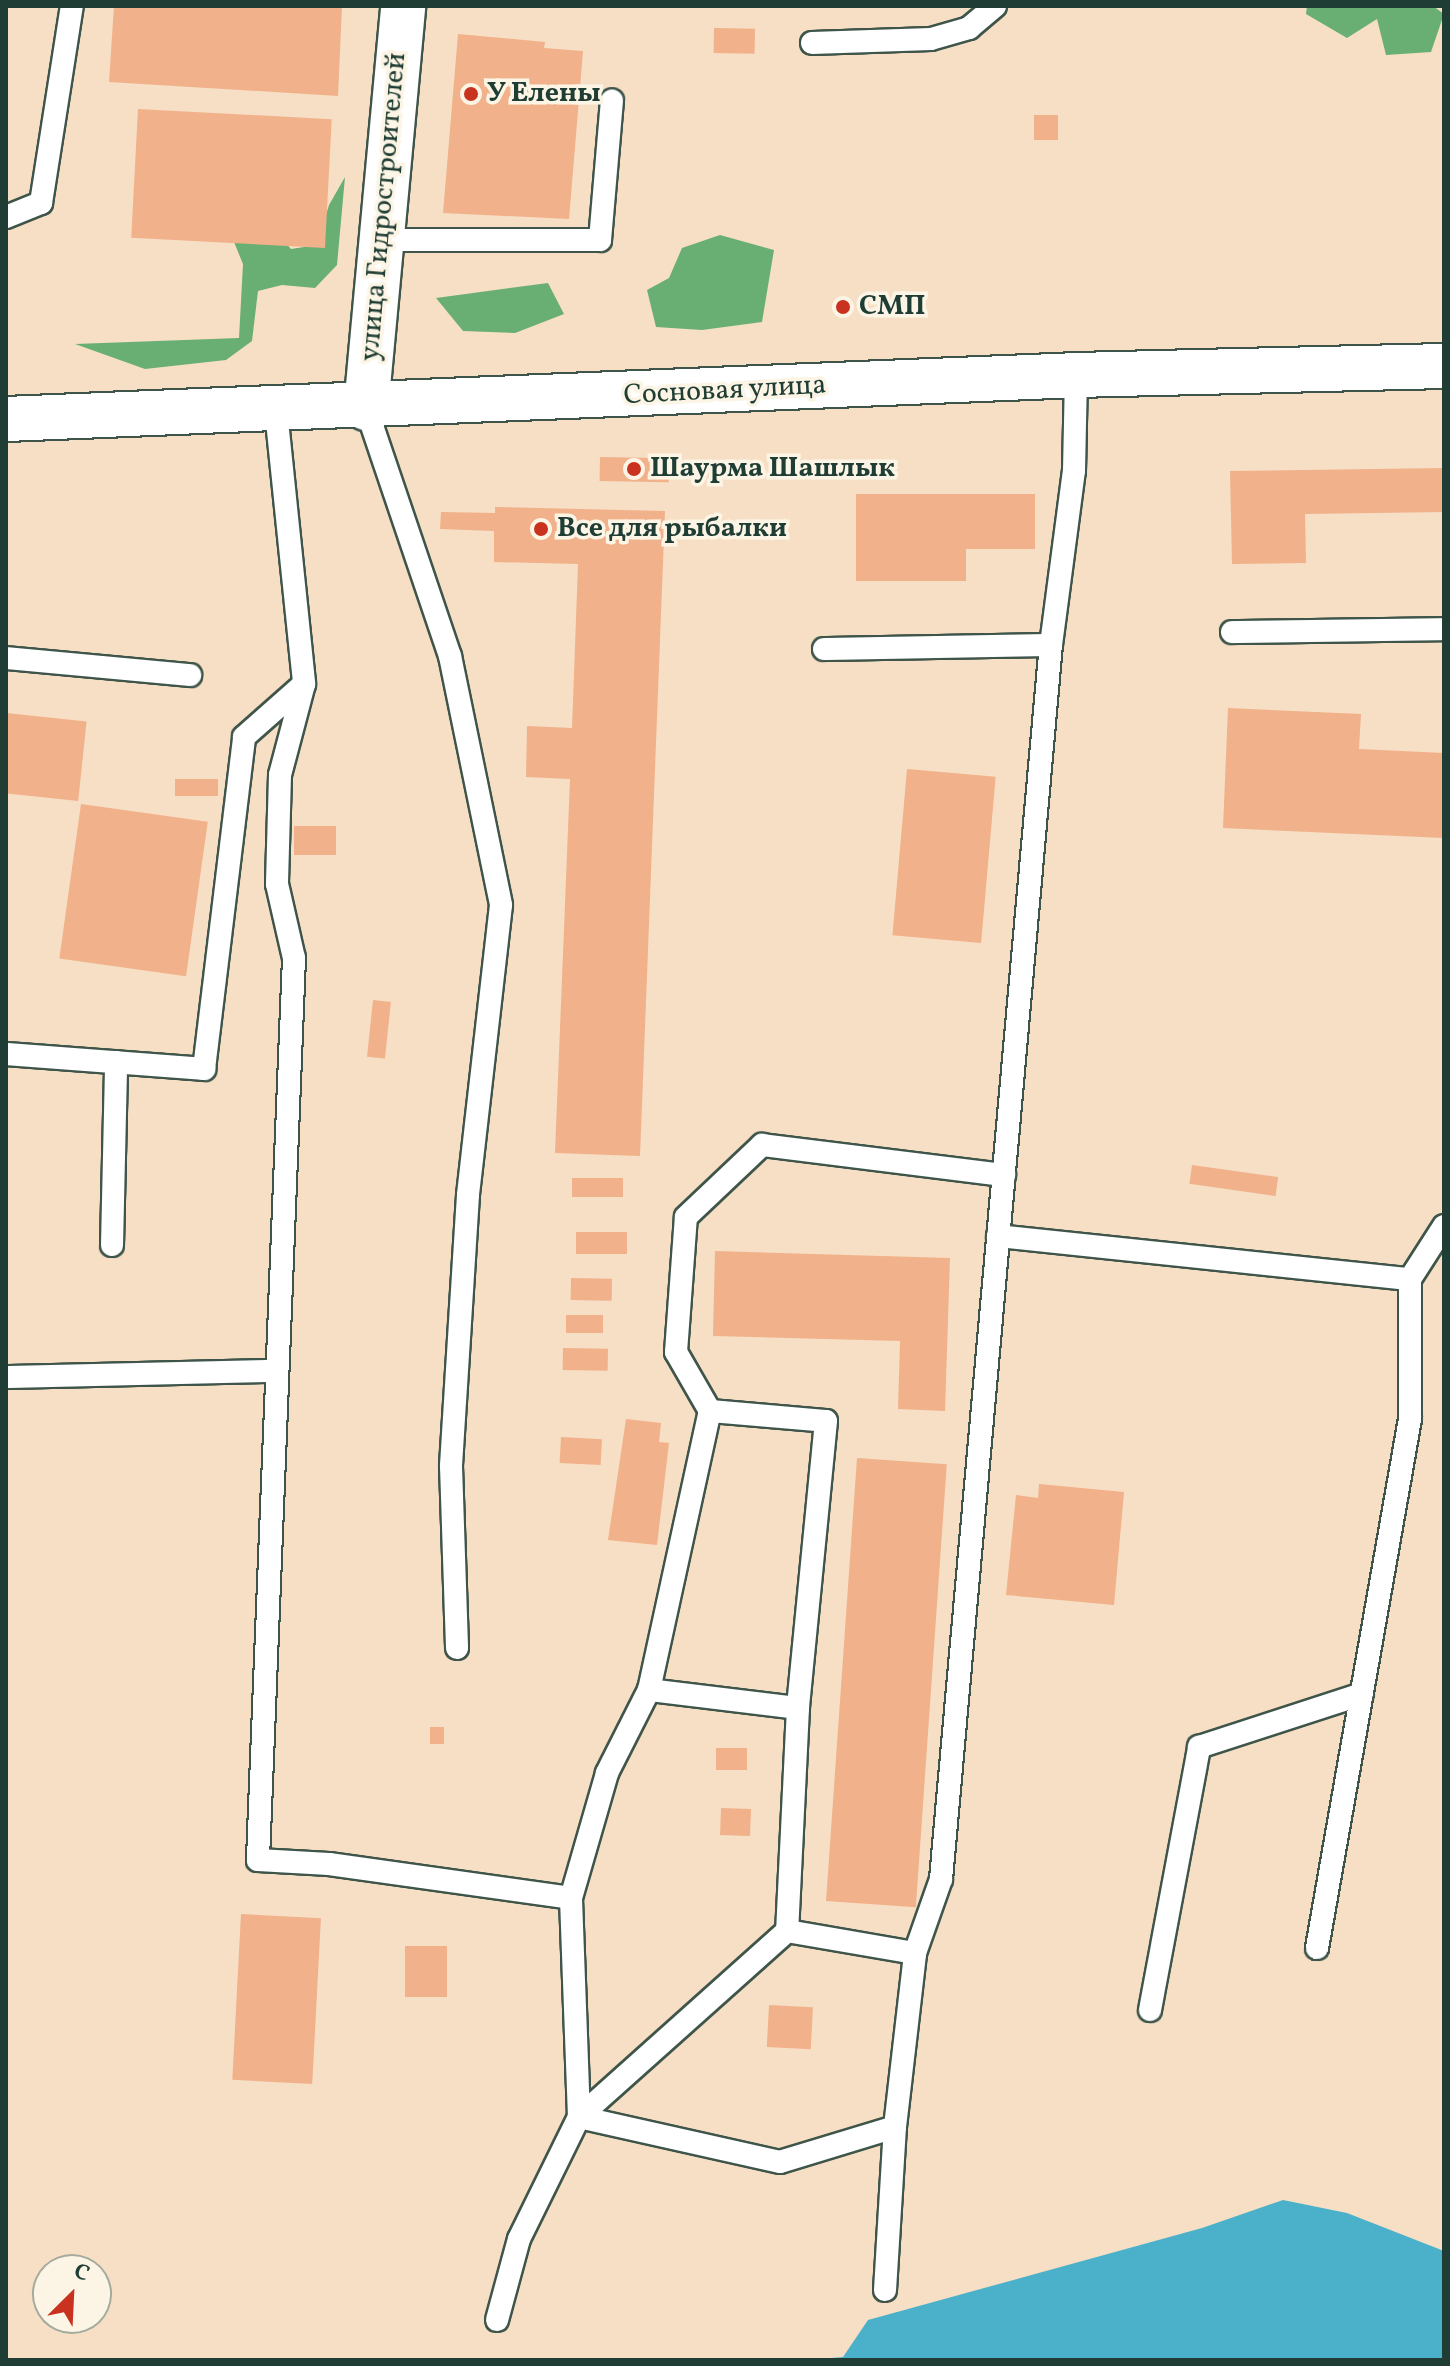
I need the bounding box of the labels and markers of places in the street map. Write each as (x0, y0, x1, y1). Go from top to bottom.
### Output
place label: У Елены (487, 77, 601, 111)
marker: У Елены (462, 85, 480, 103)
place label: СМП (859, 290, 926, 324)
marker: СМП (834, 298, 852, 316)
place label: Шаурма Шашлык (650, 452, 895, 486)
marker: Шаурма Шашлык (625, 460, 643, 478)
place label: Все для рыбалки (557, 512, 787, 546)
marker: Все для рыбалки (532, 520, 550, 538)

